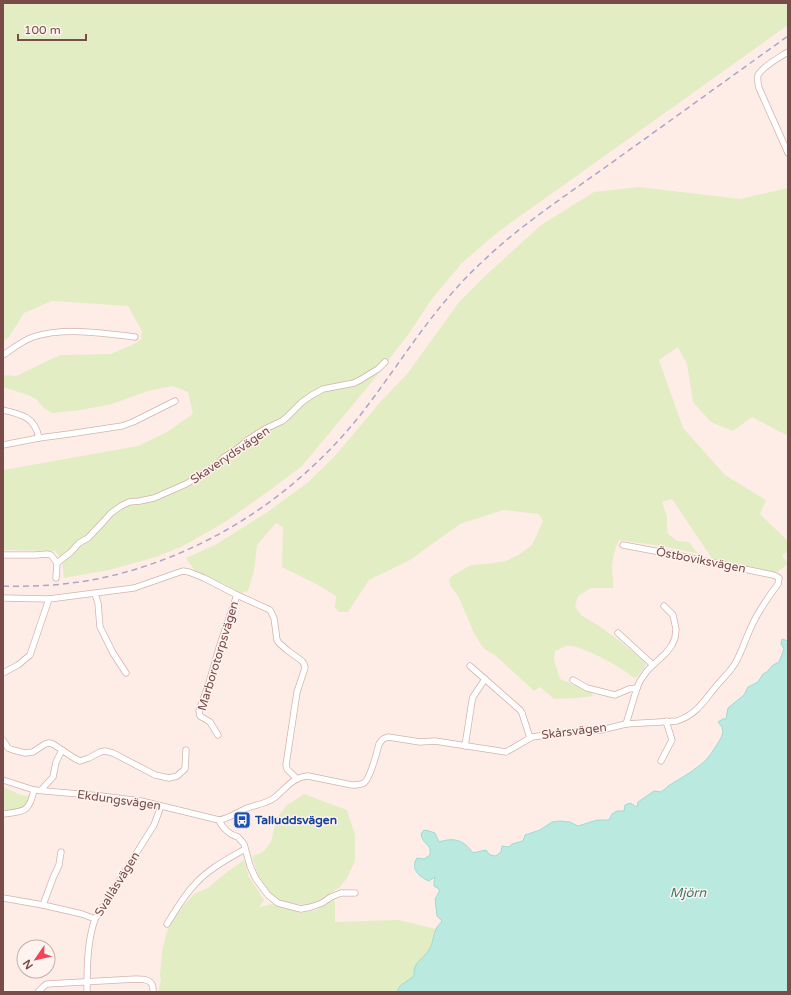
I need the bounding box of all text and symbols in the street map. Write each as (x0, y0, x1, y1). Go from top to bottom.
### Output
scale bar (18, 16, 86, 42)
text: 100 m (24, 23, 61, 37)
street label: Skaverydsvägen (188, 423, 272, 487)
street label: Östboviksvägen (655, 544, 747, 576)
street label: Marborotorpsvägen (195, 600, 241, 712)
street label: Skårsvägen (541, 720, 607, 742)
street label: Ekdungsvägen (76, 787, 162, 813)
bus stop icon: Talluddsvägen (232, 810, 252, 830)
place label: Talluddsvägen (254, 813, 337, 828)
street label: Svallåsvägen (92, 849, 142, 919)
water label: Mjörn (670, 885, 707, 901)
north arrow (16, 939, 56, 979)
text: N (20, 957, 36, 972)

